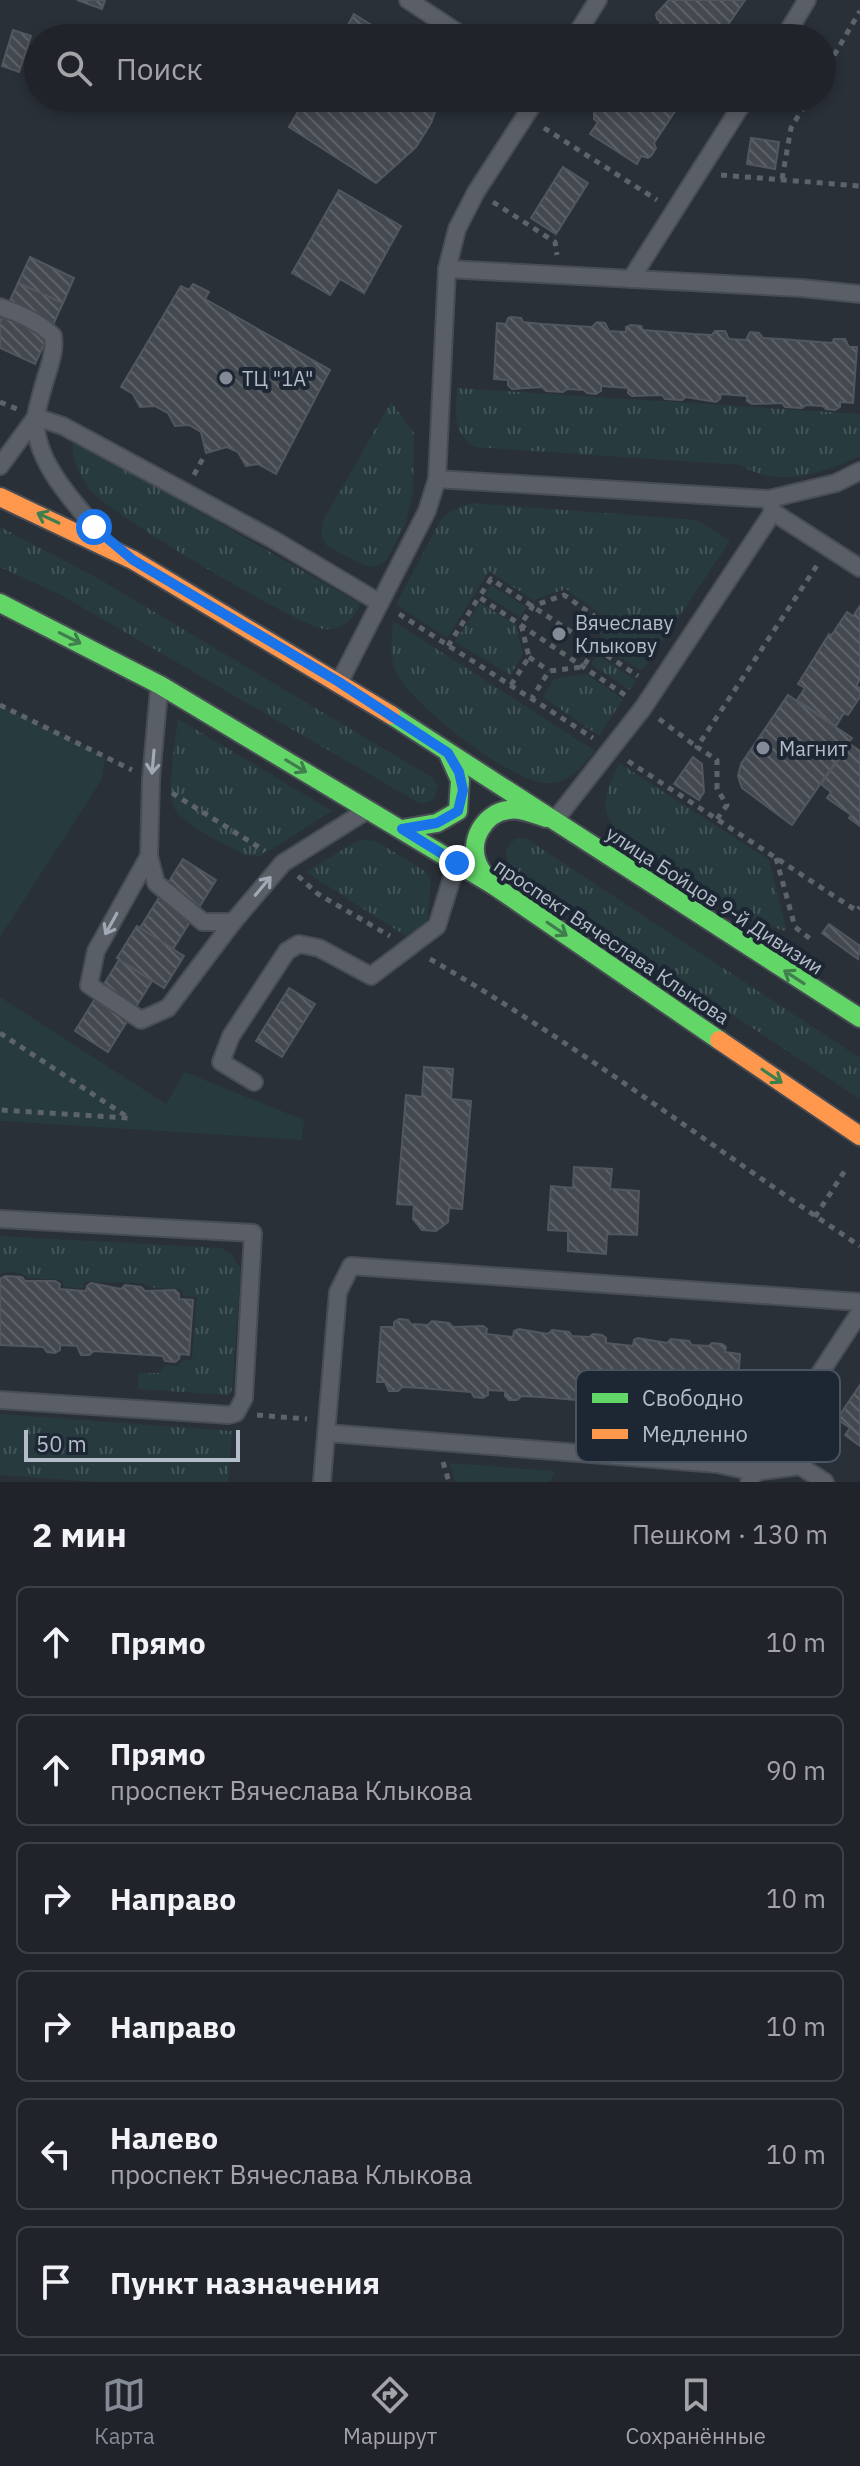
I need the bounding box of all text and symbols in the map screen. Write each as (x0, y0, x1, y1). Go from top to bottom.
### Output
search box (24, 24, 836, 112)
icon: search (52, 46, 96, 90)
text: Поиск (116, 49, 203, 88)
place label: ТЦ "1А" (242, 365, 313, 392)
marker: ТЦ "1А" (217, 369, 235, 387)
route start (76, 509, 112, 545)
one-way arrow (36, 510, 60, 525)
place label: Вячеславу Клыкову (575, 609, 674, 659)
marker: Вячеславу Клыкову (550, 625, 568, 643)
one-way arrow (57, 631, 81, 647)
place label: Магнит (779, 735, 848, 762)
marker: Магнит (754, 739, 772, 757)
one-way arrow (145, 748, 160, 775)
one-way arrow (284, 758, 307, 774)
street label: улица Бойцов 9-й Дивизии (601, 819, 829, 981)
route end (439, 845, 475, 881)
street label: проспект Вячеслава Клыкова (489, 852, 735, 1030)
one-way arrow (254, 877, 272, 897)
one-way arrow (103, 912, 119, 935)
one-way arrow (546, 921, 568, 938)
one-way arrow (783, 968, 806, 984)
one-way arrow (761, 1068, 783, 1084)
legend (576, 1370, 840, 1462)
text: Свободно (642, 1383, 743, 1412)
text: Медленно (642, 1419, 748, 1448)
scale bar (24, 1426, 240, 1462)
text: 50 m (36, 1429, 87, 1458)
text: 2 мин (32, 1512, 127, 1556)
text: Пешком · 130 m (632, 1517, 828, 1551)
icon: ahead (34, 1620, 78, 1664)
text: Прямо (110, 1623, 206, 1662)
text: 10 m (766, 1625, 826, 1659)
text: Прямо (110, 1734, 206, 1773)
icon: ahead (34, 1748, 78, 1792)
text: 90 m (766, 1753, 826, 1787)
text: проспект Вячеслава Клыкова (110, 1773, 472, 1807)
icon: right (34, 1876, 78, 1920)
text: Направо (110, 1879, 236, 1918)
text: 10 m (766, 1881, 826, 1915)
icon: right (34, 2004, 78, 2048)
text: Направо (110, 2007, 236, 2046)
text: 10 m (766, 2009, 826, 2043)
text: Налево (110, 2118, 218, 2157)
icon: left (34, 2132, 78, 2176)
text: 10 m (766, 2137, 826, 2171)
text: проспект Вячеслава Клыкова (110, 2157, 472, 2191)
icon: arrive (34, 2260, 78, 2304)
text: Пункт назначения (110, 2263, 380, 2302)
tab: Карта (94, 2373, 155, 2450)
tab: Маршрут (343, 2373, 437, 2450)
tab: Сохранённые (626, 2373, 766, 2450)

